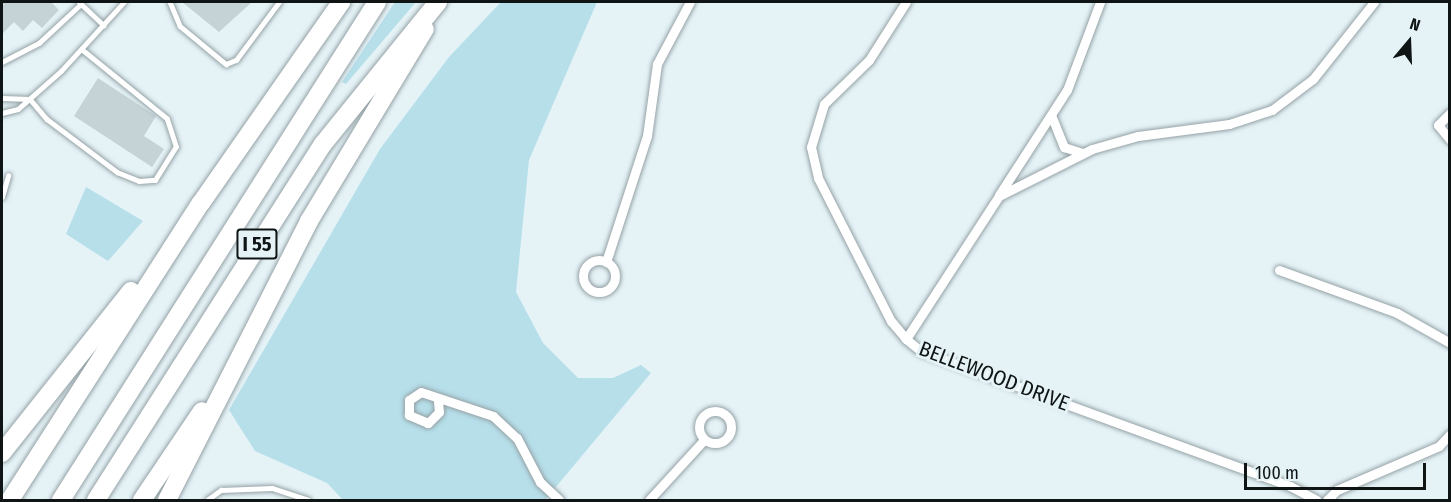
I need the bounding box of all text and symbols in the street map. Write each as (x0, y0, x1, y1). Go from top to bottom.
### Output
north arrow (1379, 12, 1439, 72)
text: N (1407, 14, 1423, 35)
road number: I 55 (236, 227, 278, 261)
street label: BELLEWOOD DRIVE (915, 336, 1073, 416)
scale bar (1247, 451, 1428, 489)
text: 100 m (1255, 462, 1299, 484)

